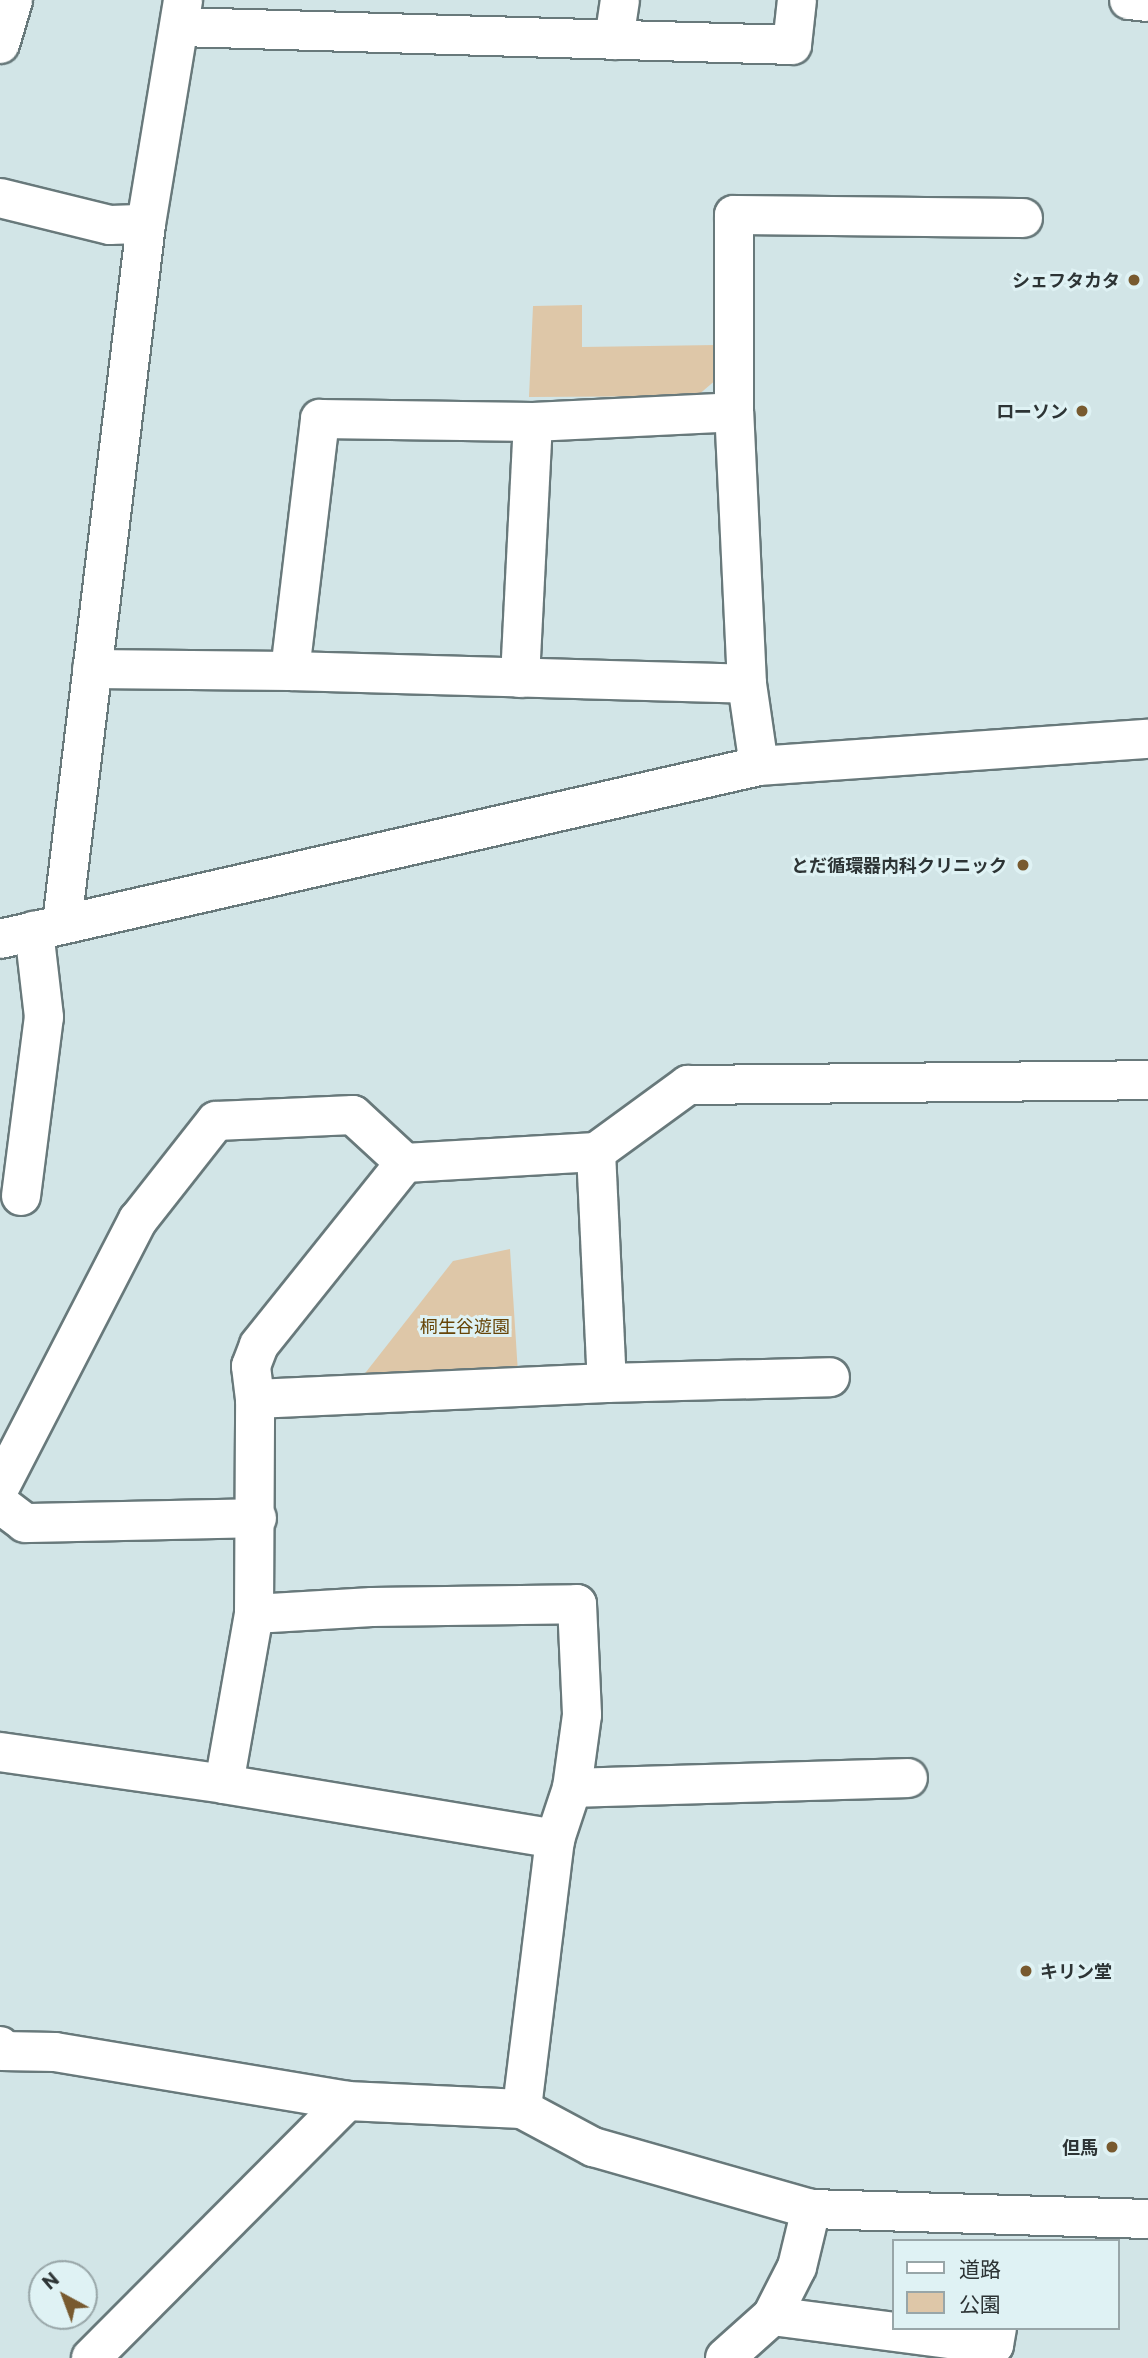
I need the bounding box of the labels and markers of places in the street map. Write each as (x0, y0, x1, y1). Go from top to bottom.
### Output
place label: シェフタカタ (1012, 269, 1120, 291)
marker: シェフタカタ (1126, 272, 1142, 288)
place label: ローソン (996, 400, 1068, 422)
marker: ローソン (1074, 403, 1090, 419)
place label: とだ循環器内科クリニック (791, 854, 1007, 876)
marker: とだ循環器内科クリニック (1013, 855, 1033, 875)
place label: キリン堂 (1040, 1960, 1112, 1982)
marker: キリン堂 (1018, 1963, 1034, 1979)
place label: 但馬 (1062, 2136, 1098, 2158)
marker: 但馬 (1104, 2139, 1120, 2155)

